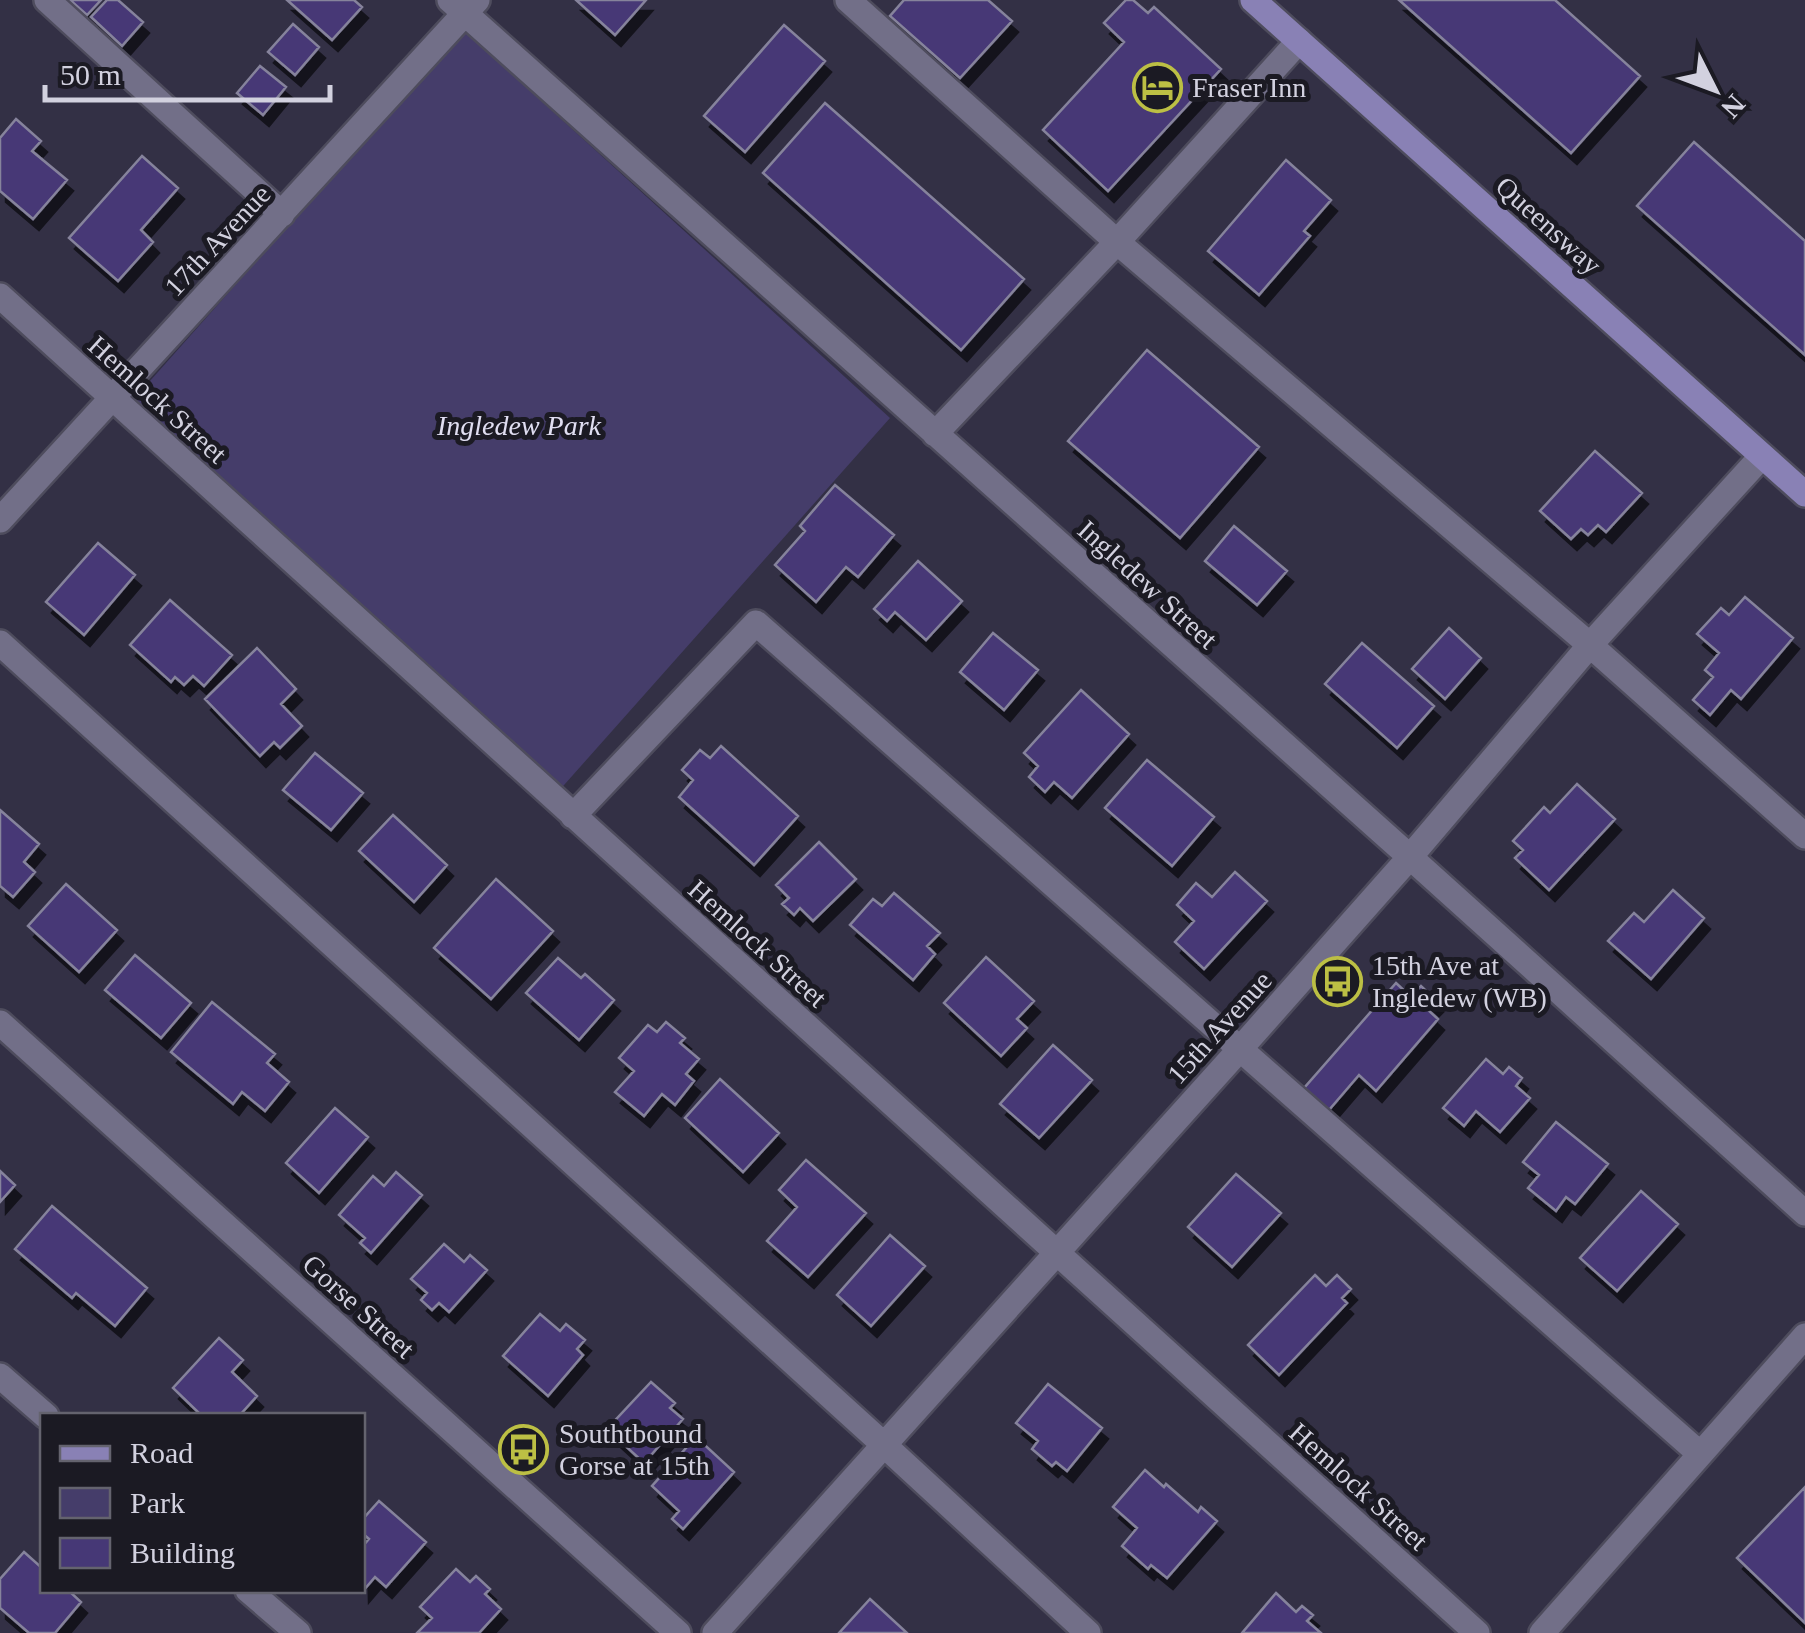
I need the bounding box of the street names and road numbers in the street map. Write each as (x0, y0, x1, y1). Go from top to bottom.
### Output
street label: Queensway (1490, 170, 1608, 281)
street label: 17th Avenue (158, 178, 277, 302)
street label: Hemlock Street (82, 329, 233, 470)
street label: Ingledew Street (1072, 514, 1224, 655)
street label: Hemlock Street (682, 873, 833, 1014)
street label: 15th Avenue (1161, 965, 1278, 1090)
street label: Gorse Street (297, 1248, 421, 1365)
street label: Hemlock Street (1283, 1416, 1434, 1557)

